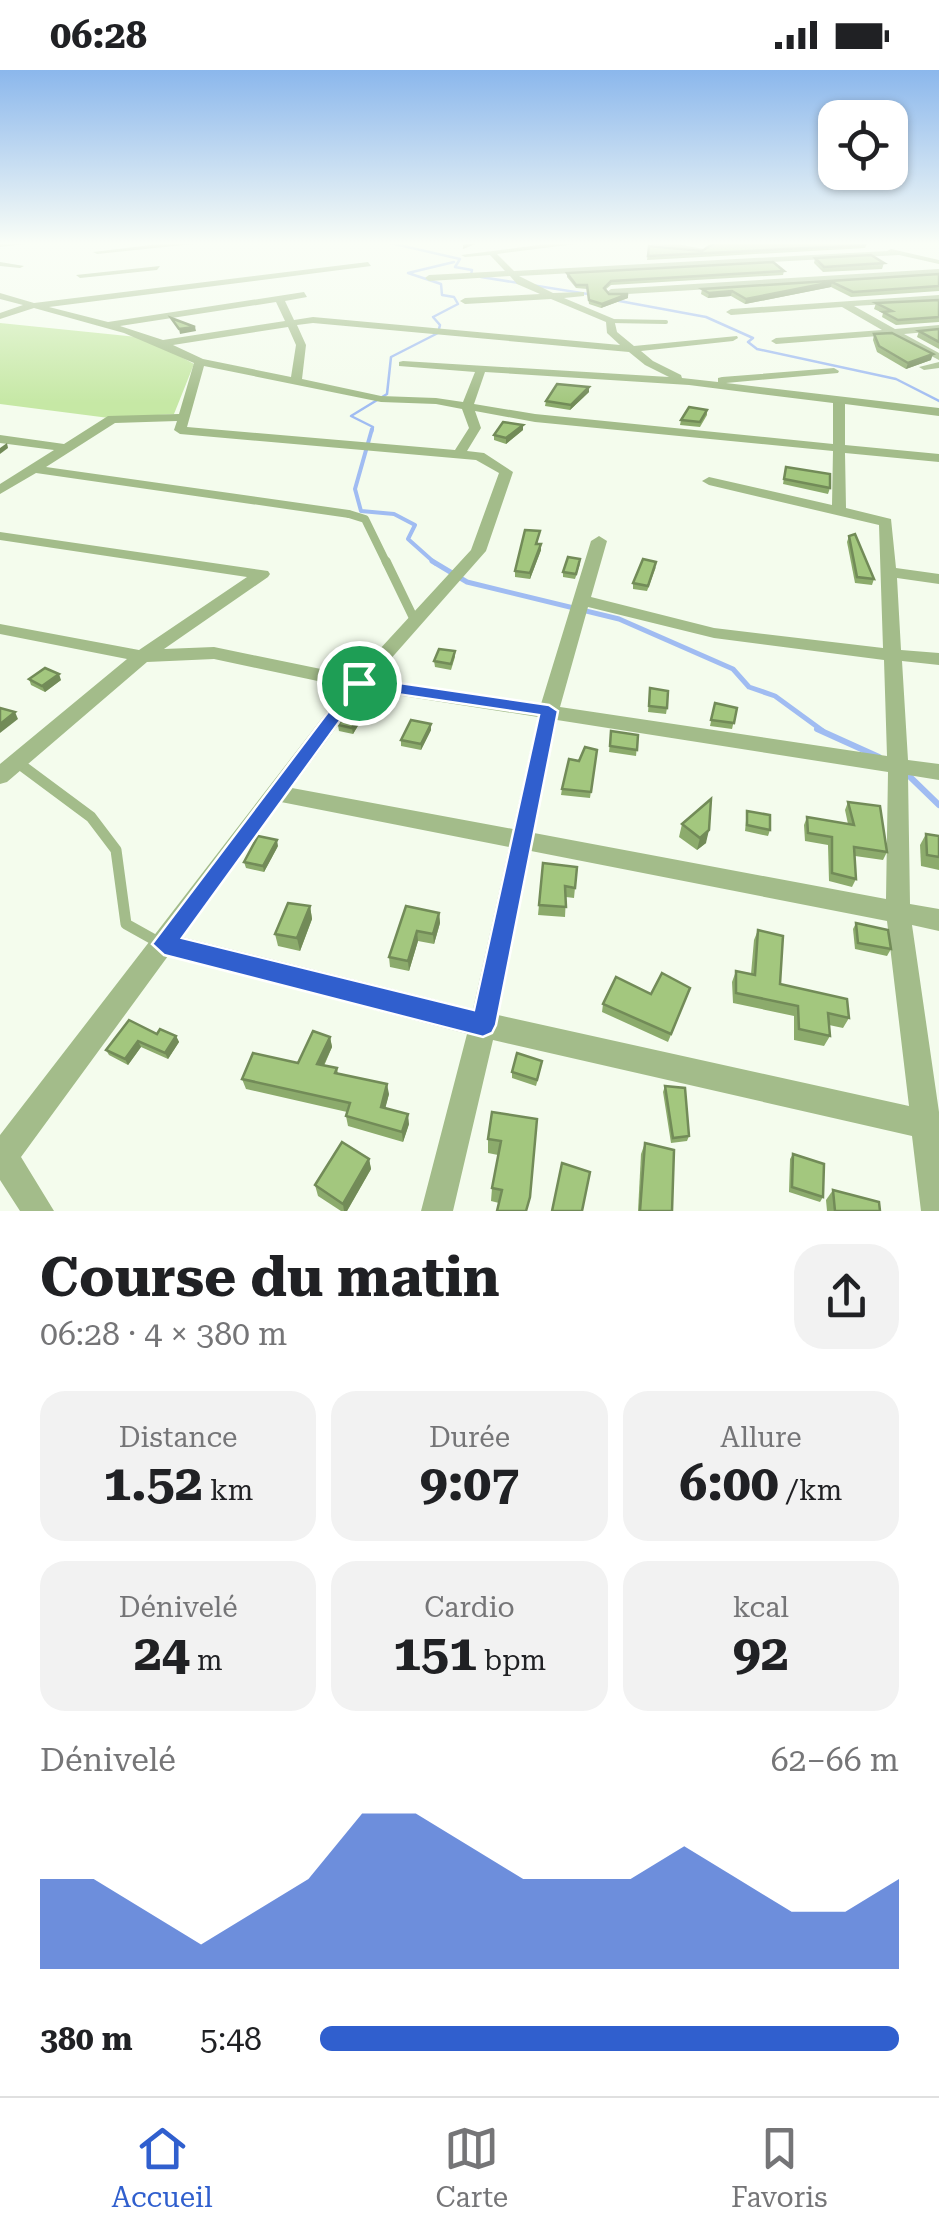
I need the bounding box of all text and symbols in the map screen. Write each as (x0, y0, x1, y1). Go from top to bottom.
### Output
text: 06:28 (50, 13, 147, 57)
map controls (818, 100, 908, 190)
button: locate (818, 100, 908, 190)
pin (317, 641, 402, 726)
icon: arrive (332, 656, 387, 711)
button: share (794, 1244, 899, 1349)
text: Course du matin (40, 1245, 500, 1309)
text: 06:28 · 4 × 380 m (40, 1315, 287, 1353)
text: Distance (119, 1421, 237, 1454)
text: Durée (429, 1421, 510, 1454)
text: Allure (720, 1421, 802, 1454)
text: 1.52 (103, 1454, 203, 1512)
text: 9:07 (420, 1454, 519, 1512)
text: 6:00 (679, 1454, 779, 1512)
text: km (203, 1474, 253, 1507)
text: /km (779, 1474, 842, 1507)
text: Dénivelé (119, 1591, 238, 1624)
text: Cardio (424, 1591, 515, 1624)
text: kcal (733, 1591, 789, 1624)
text: 24 (134, 1624, 190, 1682)
text: 151 (393, 1624, 477, 1682)
text: 92 (733, 1624, 789, 1682)
text: m (190, 1644, 222, 1677)
text: bpm (477, 1644, 546, 1677)
text: Dénivelé (40, 1741, 176, 1779)
text: 62–66 m (771, 1741, 899, 1779)
text: 380 m (40, 2020, 133, 2058)
text: 5:48 (200, 2020, 262, 2058)
tab: Accueil (111, 2121, 213, 2214)
tab: Carte (435, 2121, 508, 2214)
tab: Favoris (731, 2121, 828, 2214)

